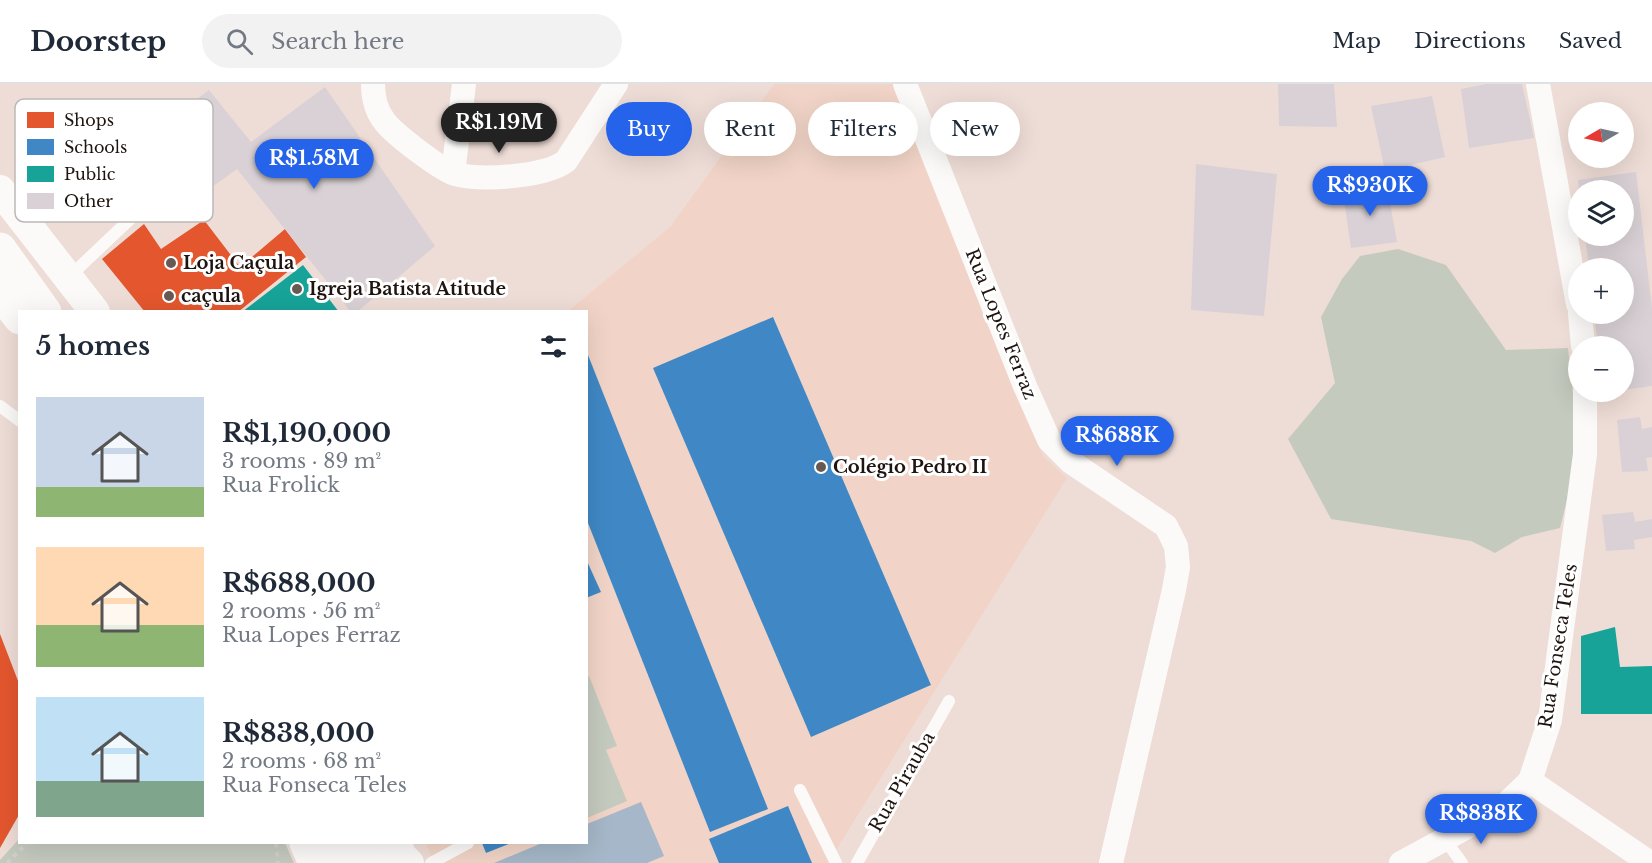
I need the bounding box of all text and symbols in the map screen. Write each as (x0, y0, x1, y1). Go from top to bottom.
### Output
search box (202, 14, 622, 68)
text: Doorstep (30, 24, 166, 59)
icon: search (223, 25, 256, 58)
text: Search here (271, 28, 404, 55)
text: Map (1332, 28, 1381, 54)
text: Directions (1414, 28, 1526, 54)
text: Saved (1559, 28, 1622, 54)
legend (15, 99, 213, 222)
chip: Buy (606, 102, 692, 156)
chip: Rent (704, 102, 796, 156)
chip: Filters (808, 102, 918, 156)
chip: New (930, 102, 1020, 156)
north arrow (1568, 102, 1634, 168)
map controls (1568, 102, 1634, 402)
pin: R$1.19M (444, 103, 554, 154)
text: Shops (64, 110, 114, 130)
text: R$1.19M (455, 110, 543, 134)
text: Schools (64, 137, 127, 157)
pin: R$1.58M (259, 139, 369, 190)
text: R$1.58M (269, 146, 359, 170)
text: Public (64, 164, 116, 184)
pin: R$930K (1321, 166, 1419, 217)
text: R$930K (1327, 173, 1413, 197)
button: layers (1568, 180, 1634, 246)
text: Other (64, 191, 113, 211)
street label: Rua Lopes Ferraz (961, 245, 1041, 403)
place label: Loja Caçula (183, 252, 295, 274)
marker: Loja Caçula (164, 256, 178, 270)
button: + (1568, 258, 1634, 324)
place label: Igreja Batista Atitude (309, 278, 506, 300)
marker: Igreja Batista Atitude (290, 282, 304, 296)
place label: caçula (181, 285, 242, 307)
marker: caçula (162, 289, 176, 303)
text: 5 homes (36, 330, 150, 362)
icon: filters (537, 330, 570, 363)
button: − (1568, 336, 1634, 402)
pin: R$688K (1068, 416, 1166, 467)
text: R$1,190,000 (222, 417, 391, 449)
icon: home (84, 421, 156, 493)
text: R$688K (1075, 423, 1159, 447)
text: 3 rooms · 89 m² (222, 449, 381, 473)
place label: Colégio Pedro II (833, 456, 987, 478)
marker: Colégio Pedro II (814, 460, 828, 474)
text: Rua Frolick (222, 473, 340, 497)
street label: Rua Fonseca Teles (1534, 562, 1582, 730)
text: R$688,000 (222, 567, 376, 599)
icon: home (84, 571, 156, 643)
text: 2 rooms · 56 m² (222, 599, 380, 623)
text: Rua Lopes Ferraz (222, 623, 401, 647)
text: R$838,000 (222, 717, 375, 749)
icon: home (84, 721, 156, 793)
street label: Rua Pirauba (864, 728, 940, 836)
text: 2 rooms · 68 m² (222, 749, 381, 773)
text: Rua Fonseca Teles (222, 773, 407, 797)
pin: R$838K (1432, 794, 1530, 845)
text: R$838K (1439, 801, 1523, 825)

